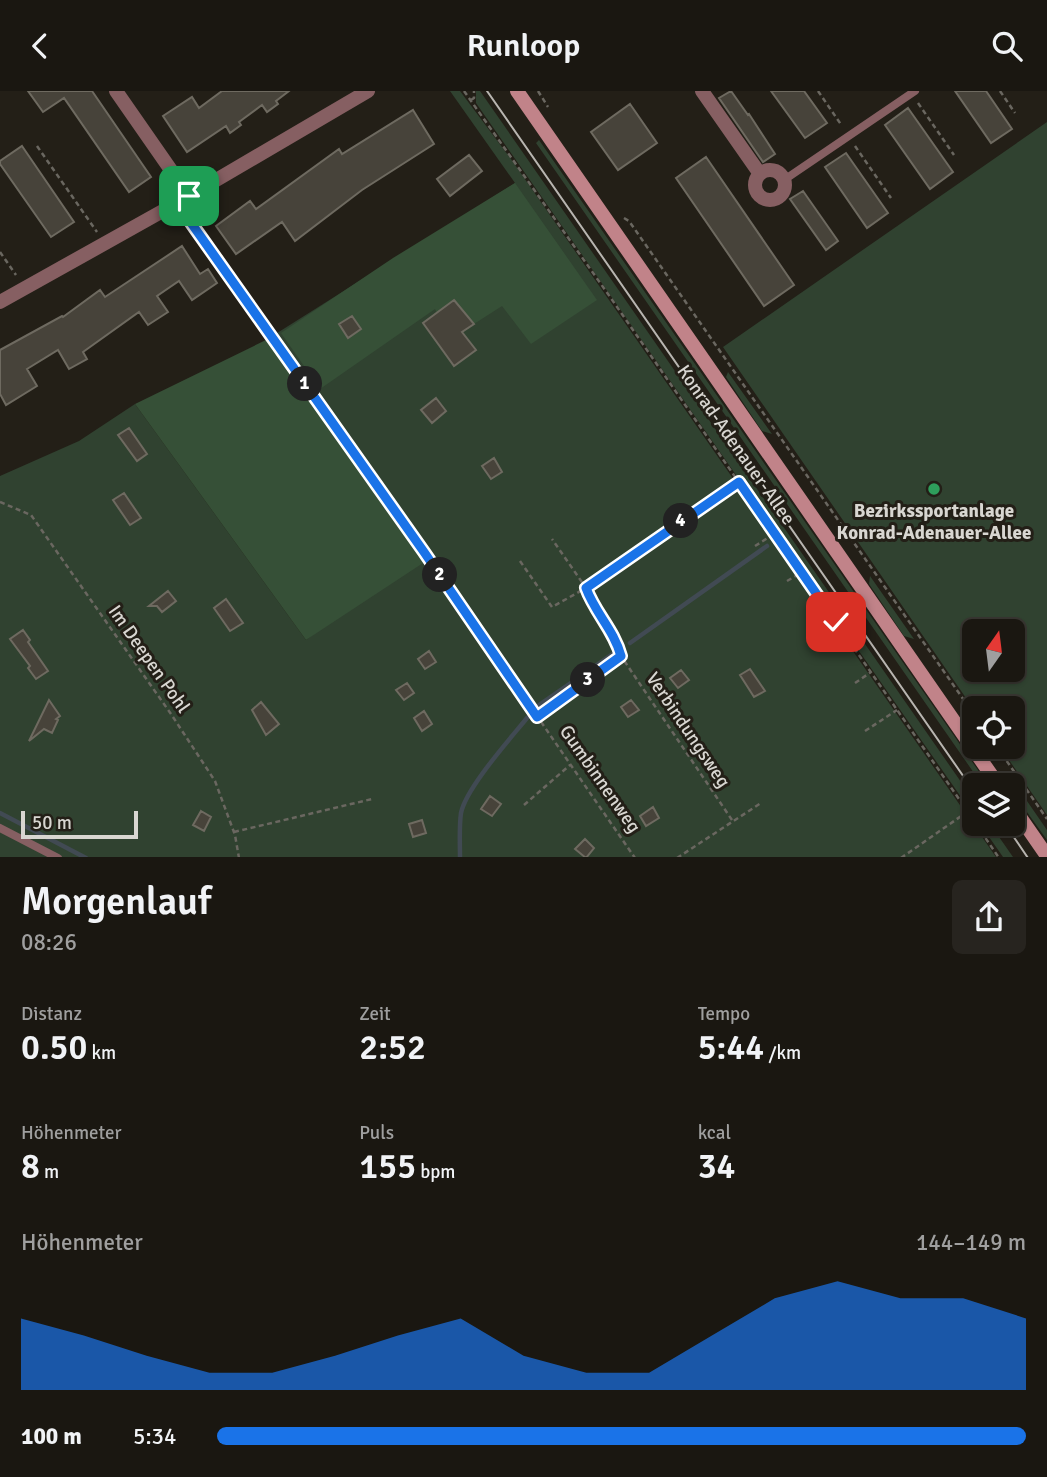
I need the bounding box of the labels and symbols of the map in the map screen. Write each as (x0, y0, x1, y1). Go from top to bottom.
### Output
pin (159, 166, 219, 226)
street label: Konrad-Adenauer-Allee (672, 360, 800, 530)
pin: 1 (288, 367, 322, 401)
marker: Bezirkssportanlage Konrad-Adenauer-Allee (926, 481, 942, 497)
place label: Bezirkssportanlage Konrad-Adenauer-Allee (837, 499, 1031, 545)
pin: 4 (664, 503, 698, 539)
pin: 2 (422, 557, 458, 593)
pin (806, 592, 866, 652)
street label: Im Deepen Pohl (103, 600, 195, 718)
north arrow (962, 619, 1026, 683)
pin: 3 (570, 663, 606, 697)
street label: Verbindungsweg (641, 668, 735, 792)
street label: Gumbinnenweg (554, 720, 646, 838)
scale bar (21, 809, 138, 840)

